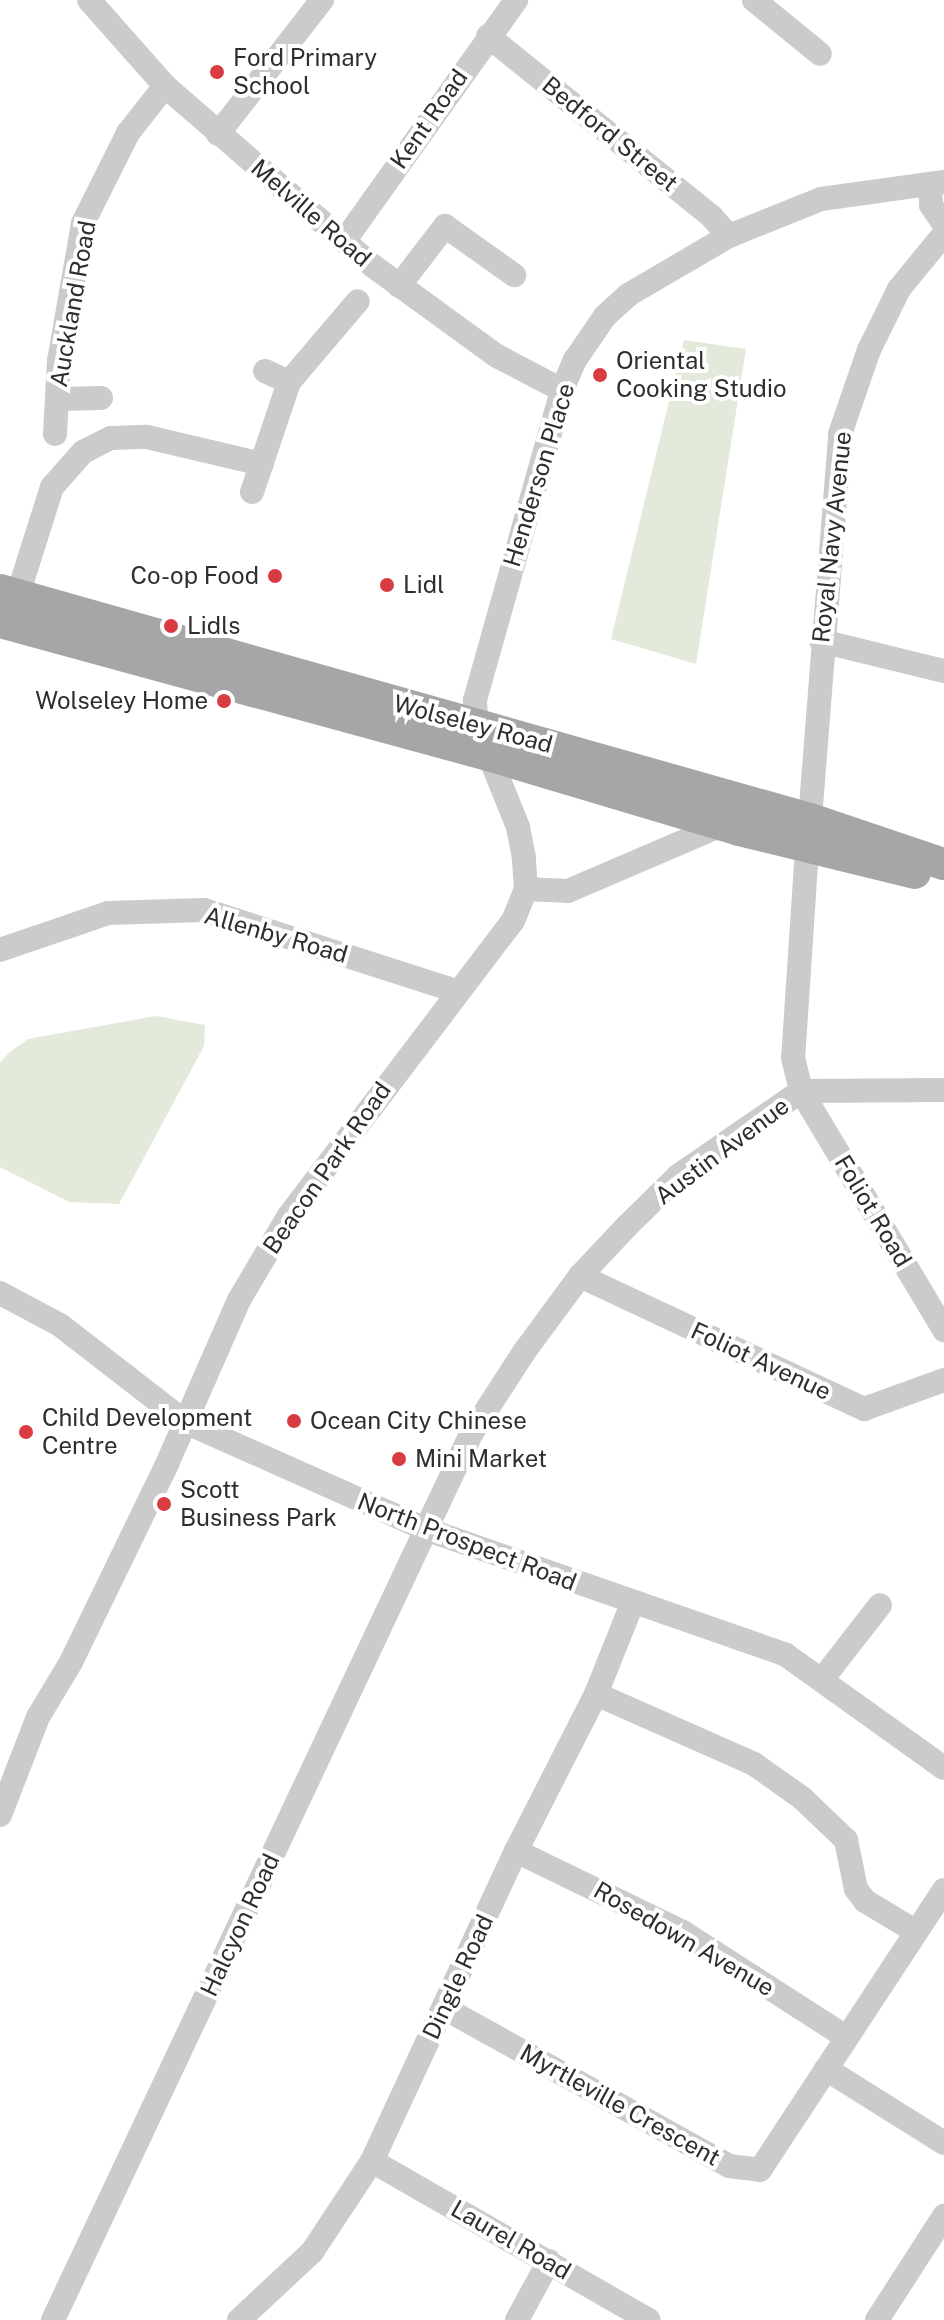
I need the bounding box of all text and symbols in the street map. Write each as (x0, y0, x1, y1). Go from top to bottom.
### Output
place label: Ford Primary School (233, 44, 377, 100)
marker: Ford Primary School (208, 63, 226, 81)
street label: Kent Road (384, 64, 474, 174)
street label: Bedford Street (536, 70, 684, 198)
street label: Melville Road (245, 153, 377, 273)
street label: Auckland Road (44, 219, 102, 389)
place label: Oriental Cooking Studio (616, 347, 787, 403)
marker: Oriental Cooking Studio (591, 366, 609, 384)
street label: Henderson Place (497, 380, 581, 570)
street label: Royal Navy Avenue (807, 430, 857, 644)
place label: Co-op Food (130, 562, 259, 590)
marker: Co-op Food (266, 567, 284, 585)
place label: Lidl (403, 571, 445, 599)
marker: Lidl (378, 576, 396, 594)
place label: Lidls (187, 612, 240, 640)
marker: Lidls (162, 617, 180, 635)
place label: Wolseley Home (35, 687, 208, 715)
street label: Wolseley Road (390, 689, 556, 759)
marker: Wolseley Home (215, 692, 233, 710)
street label: Allenby Road (201, 901, 351, 969)
street label: Beacon Park Road (257, 1077, 397, 1259)
street label: Austin Avenue (649, 1091, 795, 1211)
street label: Foliot Road (828, 1150, 918, 1272)
street label: Foliot Avenue (686, 1316, 836, 1406)
place label: Child Development Centre (42, 1404, 252, 1460)
place label: Ocean City Chinese (310, 1407, 527, 1435)
marker: Ocean City Chinese (285, 1412, 303, 1430)
marker: Child Development Centre (17, 1423, 35, 1441)
place label: Mini Market (415, 1445, 547, 1473)
marker: Mini Market (390, 1450, 408, 1468)
place label: Scott Business Park (180, 1476, 337, 1532)
street label: North Prospect Road (354, 1487, 580, 1597)
marker: Scott Business Park (155, 1495, 173, 1513)
street label: Halcyon Road (194, 1849, 286, 2001)
street label: Rosedown Avenue (589, 1876, 779, 2002)
street label: Dingle Road (417, 1910, 499, 2044)
street label: Myrtleville Crescent (515, 2038, 725, 2172)
street label: Laurel Road (446, 2194, 576, 2286)

